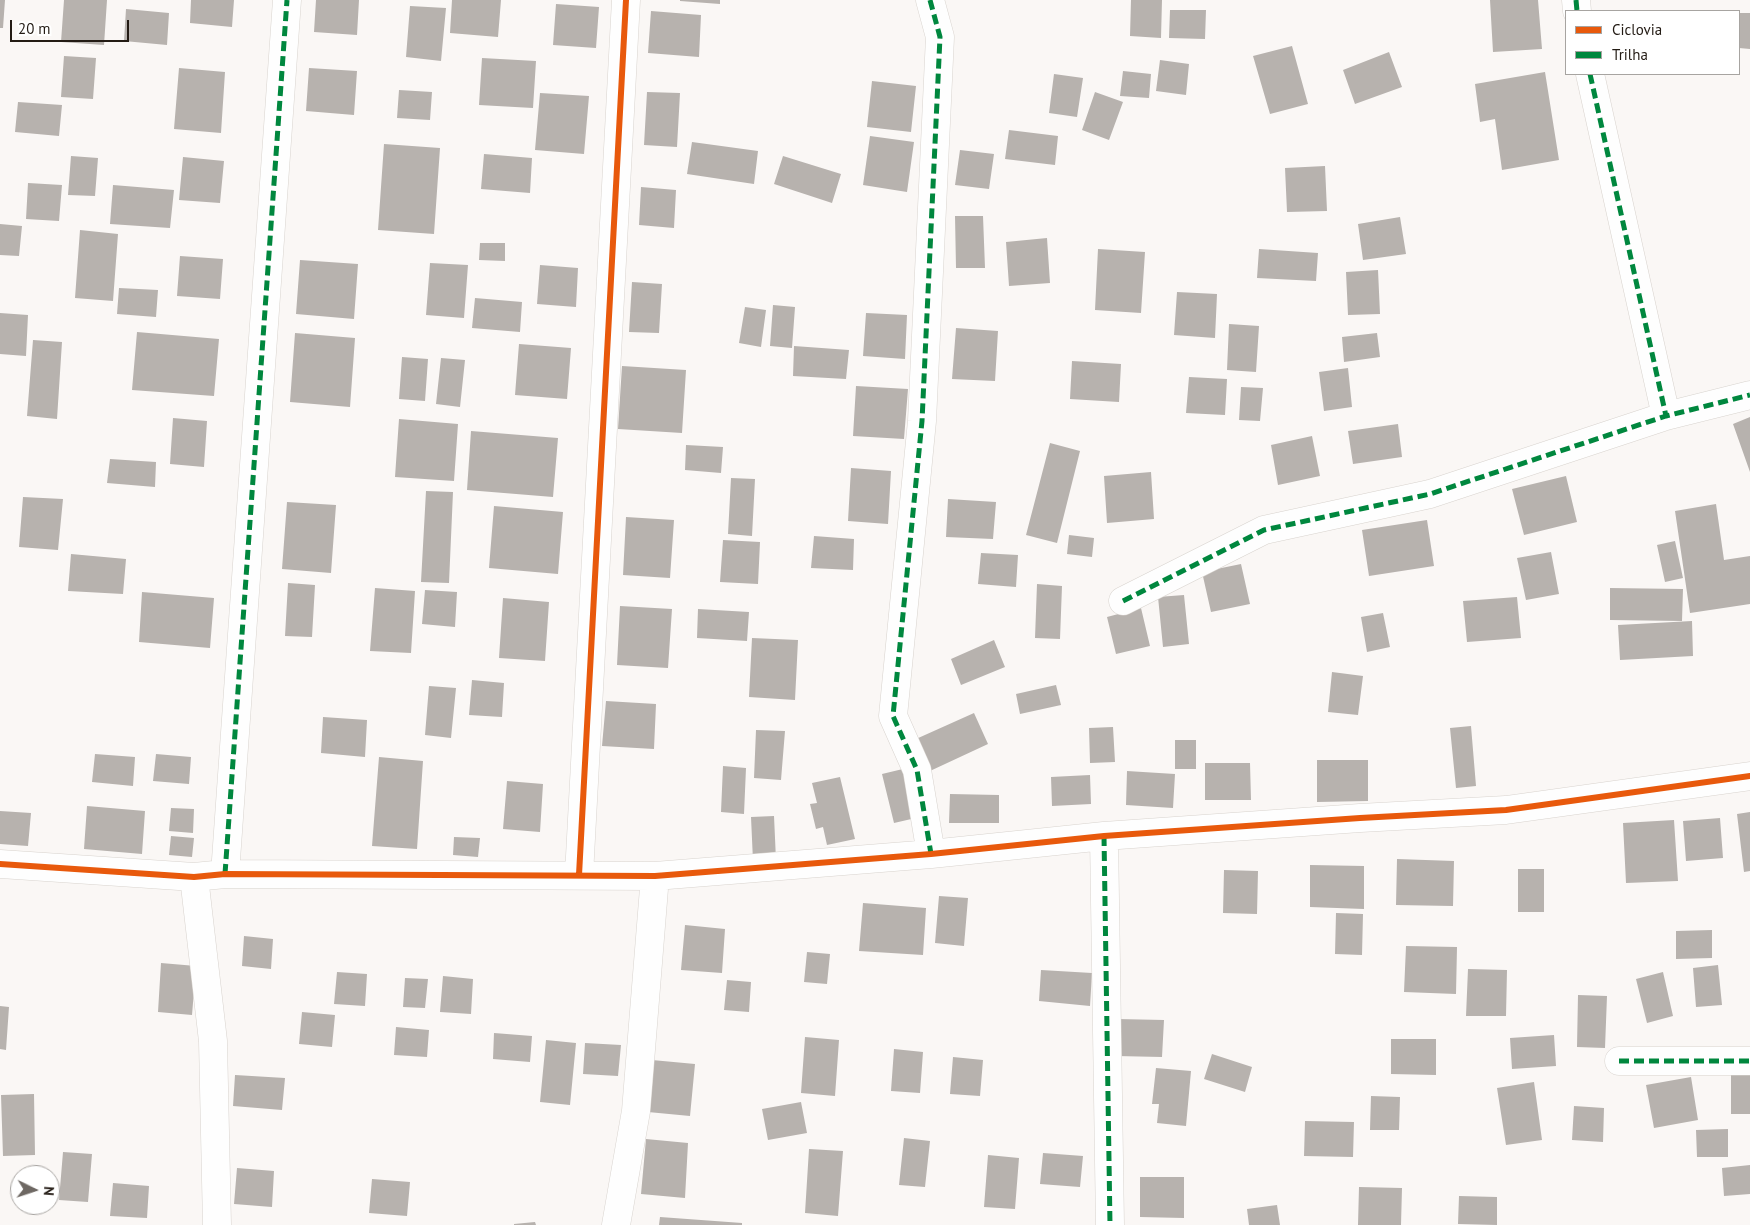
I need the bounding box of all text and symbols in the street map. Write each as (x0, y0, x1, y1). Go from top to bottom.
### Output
scale bar (12, 10, 131, 42)
legend (1565, 10, 1740, 75)
text: 20 m (18, 19, 51, 38)
text: Ciclovia (1612, 20, 1662, 39)
text: Trilha (1612, 45, 1648, 64)
north arrow (10, 1165, 60, 1215)
text: N (40, 1186, 58, 1196)

